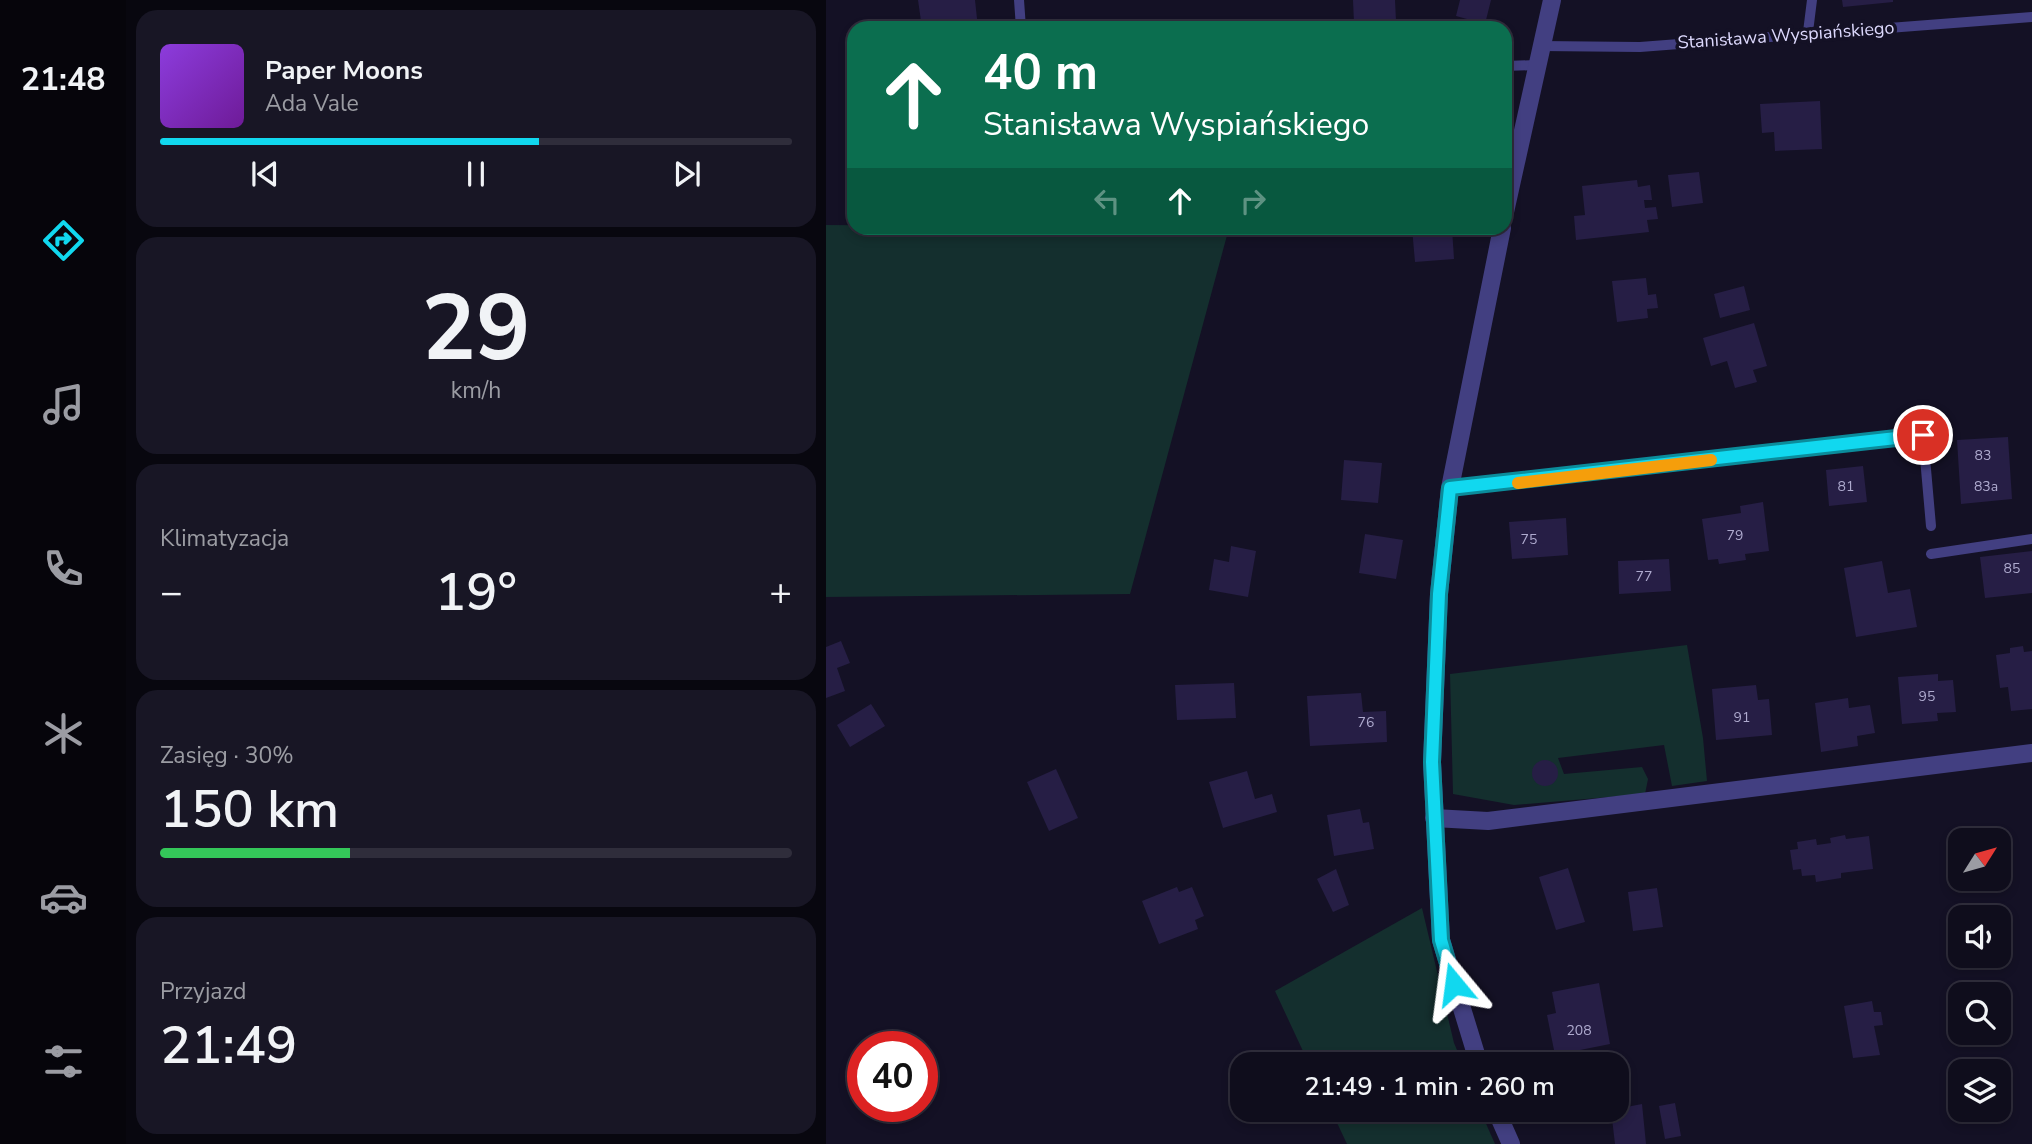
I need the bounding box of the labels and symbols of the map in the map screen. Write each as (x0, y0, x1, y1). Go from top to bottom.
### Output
street label: Stanisława Wyspiańskiego (1677, 15, 1895, 55)
pin (1893, 405, 1953, 465)
house number: 83 (1975, 446, 1991, 465)
house number: 81 (1838, 477, 1854, 496)
house number: 83a (1974, 477, 1998, 496)
house number: 79 (1727, 526, 1743, 545)
house number: 75 (1521, 530, 1537, 549)
house number: 85 (2004, 559, 2020, 578)
house number: 77 (1636, 567, 1652, 586)
house number: 95 (1919, 687, 1935, 706)
house number: 91 (1734, 708, 1750, 727)
house number: 76 (1358, 713, 1374, 732)
north arrow (1948, 828, 2011, 891)
position arrow (1417, 947, 1491, 1021)
house number: 208 (1566, 1021, 1592, 1040)
speed limit sign: 40 (847, 1031, 938, 1122)

